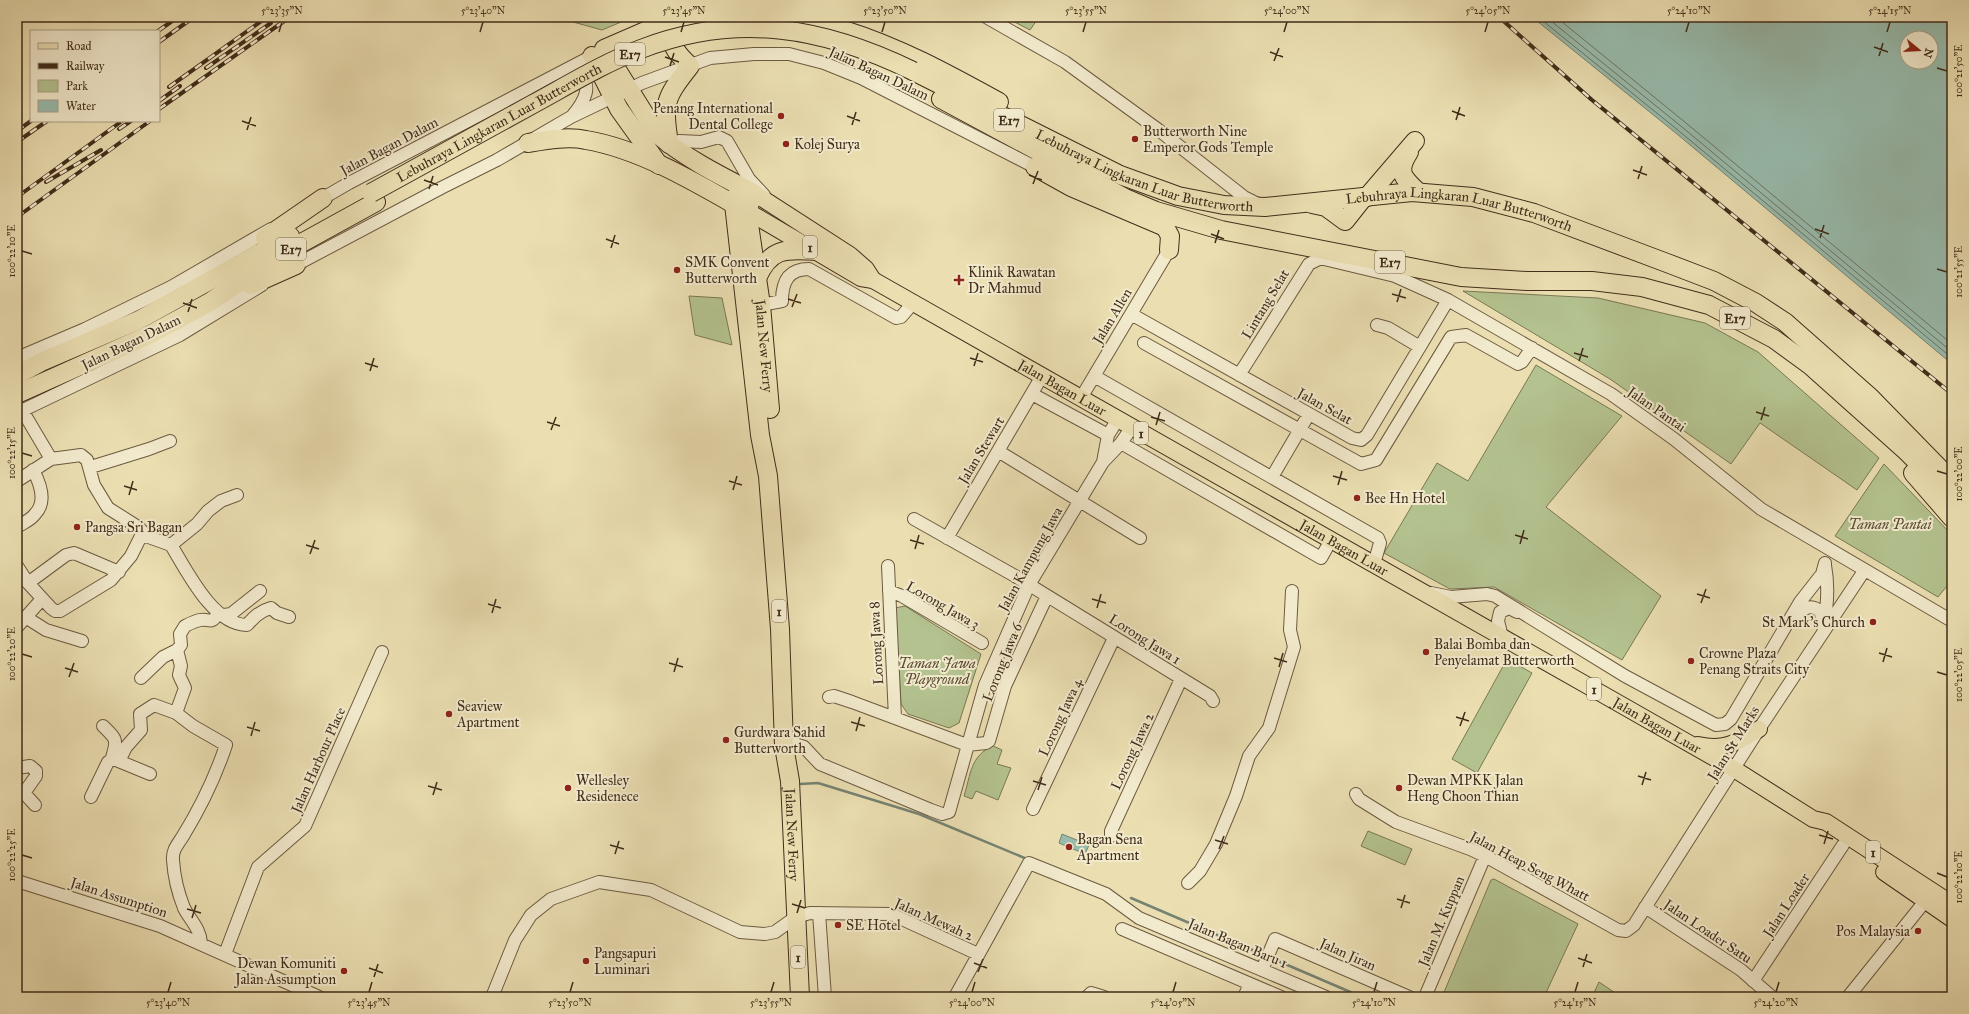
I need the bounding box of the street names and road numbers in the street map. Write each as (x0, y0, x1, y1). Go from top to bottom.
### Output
street label: Jalan Bagan Dalam (824, 42, 932, 105)
road number: E17 (615, 43, 645, 65)
street label: Lebuhraya Lingkaran Luar Butterworth (394, 60, 605, 186)
road number: E17 (994, 109, 1024, 131)
street label: Jalan Bagan Dalam (336, 113, 442, 181)
street label: Lebuhraya Lingkaran Luar Butterworth (1033, 126, 1254, 215)
street label: Lebuhraya Lingkaran Luar Butterworth (1345, 184, 1575, 236)
road number: 1 (803, 236, 817, 258)
road number: E17 (276, 238, 306, 260)
road number: E17 (1375, 251, 1405, 273)
street label: Lintang Selat (1238, 266, 1293, 342)
street label: Jalan Allen (1088, 285, 1137, 349)
street label: Jalan New Ferry (750, 297, 777, 393)
road number: E17 (1720, 307, 1750, 329)
street label: Jalan Bagan Dalam (77, 311, 184, 376)
street label: Jalan Bagan Luar (1013, 355, 1110, 420)
street label: Jalan Pantai (1622, 382, 1689, 437)
street label: Jalan Selat (1292, 383, 1355, 429)
street label: Jalan Stewart (954, 413, 1009, 489)
road number: 1 (1134, 422, 1148, 444)
street label: Jalan Kampung Jawa (994, 504, 1067, 617)
street label: Jalan Bagan Luar (1294, 515, 1392, 580)
street label: Lorong Jawa 3 (903, 578, 982, 634)
road number: 1 (772, 600, 786, 622)
street label: Lorong Jawa 8 (866, 601, 888, 685)
street label: Lorong Jawa 1 (1105, 611, 1184, 669)
street label: Lorong Jawa 6 (979, 620, 1027, 704)
street label: Lorong Jawa 4 (1035, 675, 1087, 759)
road number: 1 (1587, 678, 1601, 700)
street label: Jalan Bagan Luar (1607, 693, 1705, 758)
street label: Jalan St Marks (1703, 703, 1764, 786)
street label: Jalan Harbour Place (287, 705, 350, 818)
street label: Lorong Jawa 2 (1107, 710, 1159, 793)
street label: Jalan New Ferry (780, 786, 803, 882)
street label: Jalan Heap Seng Whatt (1465, 827, 1593, 906)
road number: 1 (1866, 841, 1880, 863)
street label: Jalan Loader (1758, 869, 1815, 943)
street label: Jalan Assumption (66, 873, 170, 922)
street label: Jalan M. Kuppan (1414, 873, 1469, 971)
street label: Jalan Mewah 2 (890, 894, 976, 945)
street label: Jalan Loader Satu (1658, 895, 1755, 968)
street label: Jalan Bagan Baru 1 (1183, 914, 1290, 973)
street label: Jalan Jiran (1315, 934, 1379, 975)
road number: 1 (791, 946, 805, 968)

